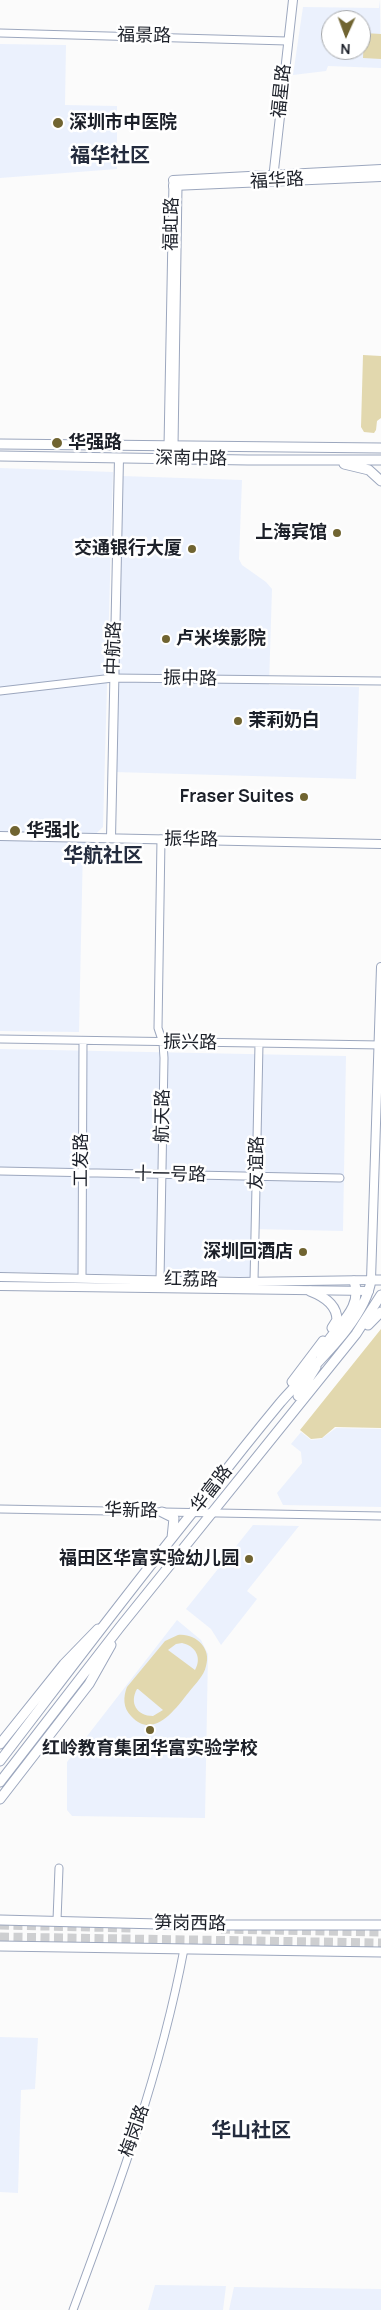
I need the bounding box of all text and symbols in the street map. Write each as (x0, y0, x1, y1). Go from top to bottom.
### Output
north arrow (321, 10, 371, 60)
street label: 福景路 (117, 25, 171, 47)
text: N (340, 40, 351, 59)
street label: 福星路 (268, 63, 296, 119)
place label: 深圳市中医院 (69, 112, 177, 134)
marker: 深圳市中医院 (51, 116, 65, 130)
district label: 福华社区 (70, 144, 150, 168)
street label: 福华路 (249, 169, 305, 193)
street label: 福虹路 (161, 197, 183, 251)
place label: 华强路 (68, 432, 122, 454)
marker: 华强路 (50, 436, 64, 450)
street label: 深南中路 (155, 448, 227, 470)
place label: 上海宾馆 (255, 522, 327, 544)
marker: 上海宾馆 (331, 527, 343, 539)
place label: 交通银行大厦 (74, 538, 182, 560)
marker: 交通银行大厦 (186, 543, 198, 555)
street label: 中航路 (102, 621, 126, 675)
place label: 卢米埃影院 (176, 628, 266, 650)
marker: 卢米埃影院 (160, 633, 172, 645)
street label: 振中路 (163, 668, 217, 690)
place label: 茉莉奶白 (248, 710, 320, 732)
marker: 茉莉奶白 (232, 715, 244, 727)
place label: Fraser Suites (180, 786, 294, 808)
marker: Fraser Suites (298, 791, 310, 803)
place label: 华强北 (26, 820, 80, 842)
marker: 华强北 (8, 824, 22, 838)
street label: 振华路 (164, 829, 218, 851)
district label: 华航社区 (63, 844, 143, 868)
street label: 振兴路 (163, 1032, 217, 1054)
street label: 航天路 (152, 1089, 174, 1143)
street label: 工发路 (71, 1133, 93, 1187)
street label: 友谊路 (246, 1136, 268, 1190)
street label: 十一号路 (134, 1164, 206, 1186)
place label: 深圳回酒店 (203, 1241, 293, 1263)
marker: 深圳回酒店 (297, 1246, 309, 1258)
street label: 红荔路 (164, 1269, 218, 1291)
street label: 华富路 (187, 1461, 237, 1517)
street label: 华新路 (104, 1500, 158, 1522)
place label: 福田区华富实验幼儿园 (59, 1548, 239, 1570)
marker: 福田区华富实验幼儿园 (243, 1553, 255, 1565)
marker: 红岭教育集团华富实验学校 (144, 1724, 156, 1736)
place label: 红岭教育集团华富实验学校 (42, 1738, 258, 1760)
street label: 笋岗西路 (154, 1913, 226, 1935)
street label: 梅岗路 (116, 2102, 154, 2160)
district label: 华山社区 (211, 2119, 291, 2143)

